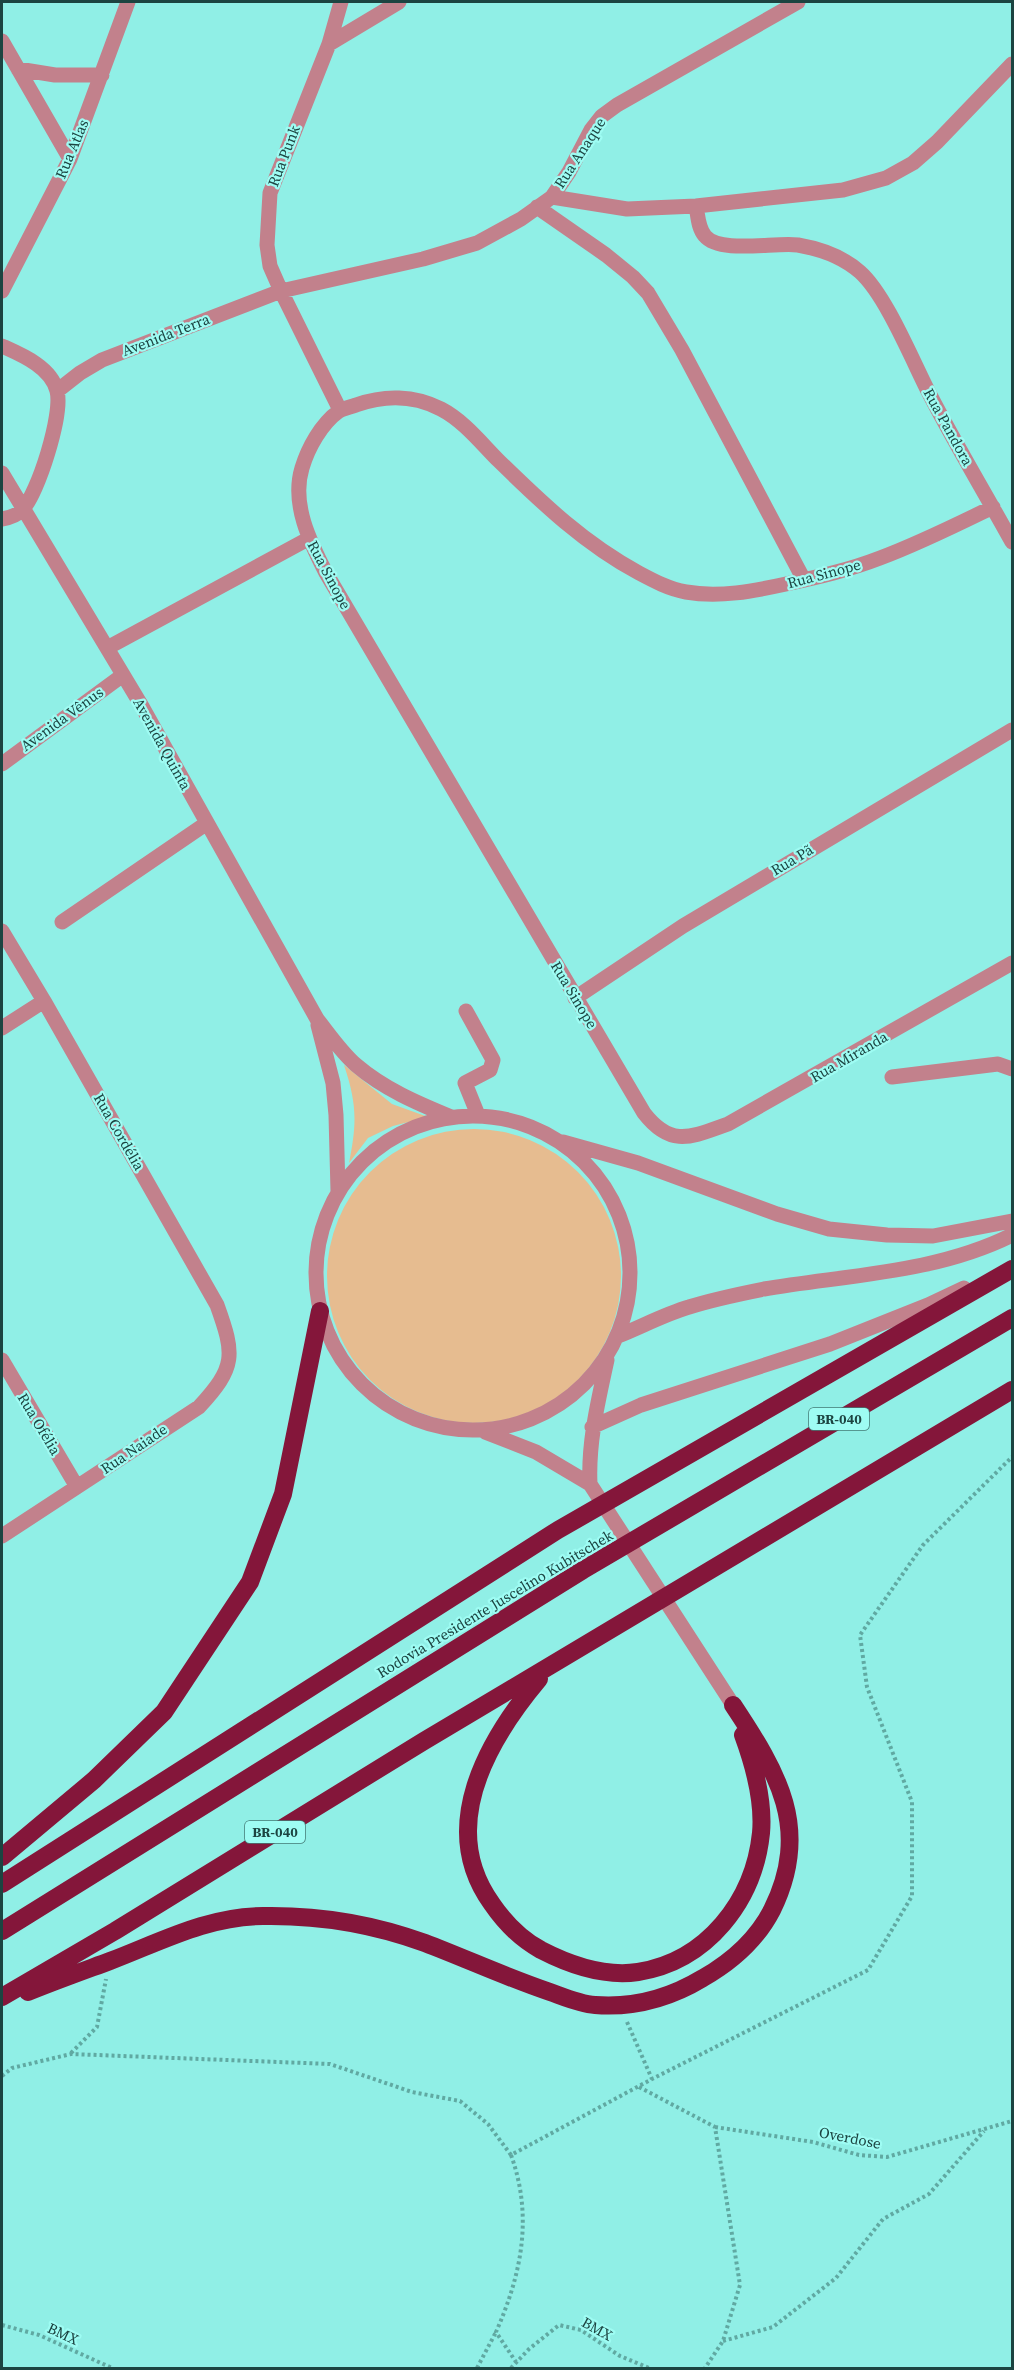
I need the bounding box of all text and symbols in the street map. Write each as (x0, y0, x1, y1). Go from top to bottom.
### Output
street label: Rua Anaque (549, 113, 611, 192)
street label: Rua Atlas (50, 116, 93, 182)
street label: Rua Punk (262, 121, 305, 190)
street label: Avenida Terra (119, 308, 213, 361)
street label: Rua Pandora (919, 384, 979, 470)
street label: Rua Sinope (303, 537, 357, 613)
street label: Rua Sinope (785, 554, 863, 593)
street label: Avenida Vênus (16, 681, 107, 756)
street label: Avenida Quinta (128, 694, 197, 794)
street label: Rua Pã (767, 839, 817, 880)
street label: Rua Sinope (546, 957, 603, 1033)
street label: Rua Miranda (806, 1026, 892, 1087)
street label: Rua Cordélia (89, 1089, 150, 1175)
street label: Rua Ofélia (13, 1389, 66, 1459)
road number: BR-040 (809, 1408, 869, 1430)
street label: Rua Naiade (96, 1418, 171, 1479)
street label: Rodovia Presidente Juscelino Kubitschek (373, 1524, 618, 1683)
road number: BR-040 (245, 1821, 305, 1843)
street label: Overdose (817, 2121, 883, 2154)
street label: BMX (578, 2312, 617, 2346)
street label: BMX (44, 2317, 83, 2350)

